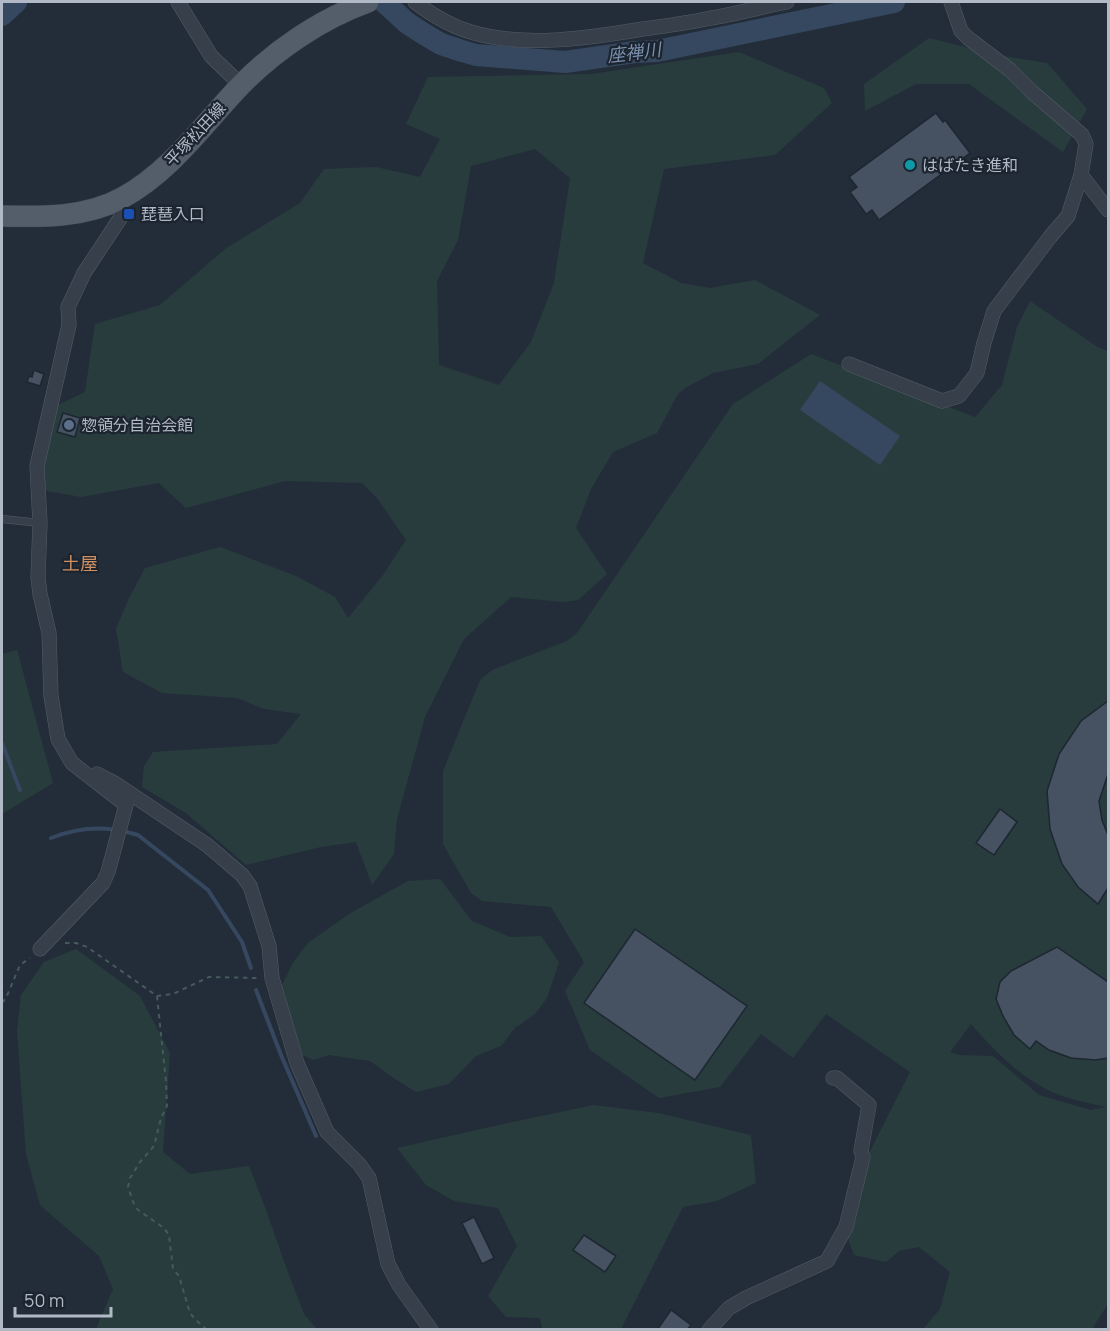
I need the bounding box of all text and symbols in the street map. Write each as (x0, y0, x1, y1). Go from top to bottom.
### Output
water label: 座禅川 (606, 37, 664, 67)
street label: 平塚松田線 (160, 97, 230, 171)
place label: はばたき進和 (922, 154, 1018, 176)
marker: はばたき進和 (903, 158, 917, 172)
place label: 琵琶入口 (141, 203, 205, 225)
marker: 琵琶入口 (122, 207, 136, 221)
place label: 惣領分自治会館 (81, 414, 193, 436)
marker: 惣領分自治会館 (62, 418, 76, 432)
district label: 土屋 (62, 551, 98, 575)
scale bar (15, 1280, 111, 1318)
text: 50 m (24, 1288, 64, 1312)

